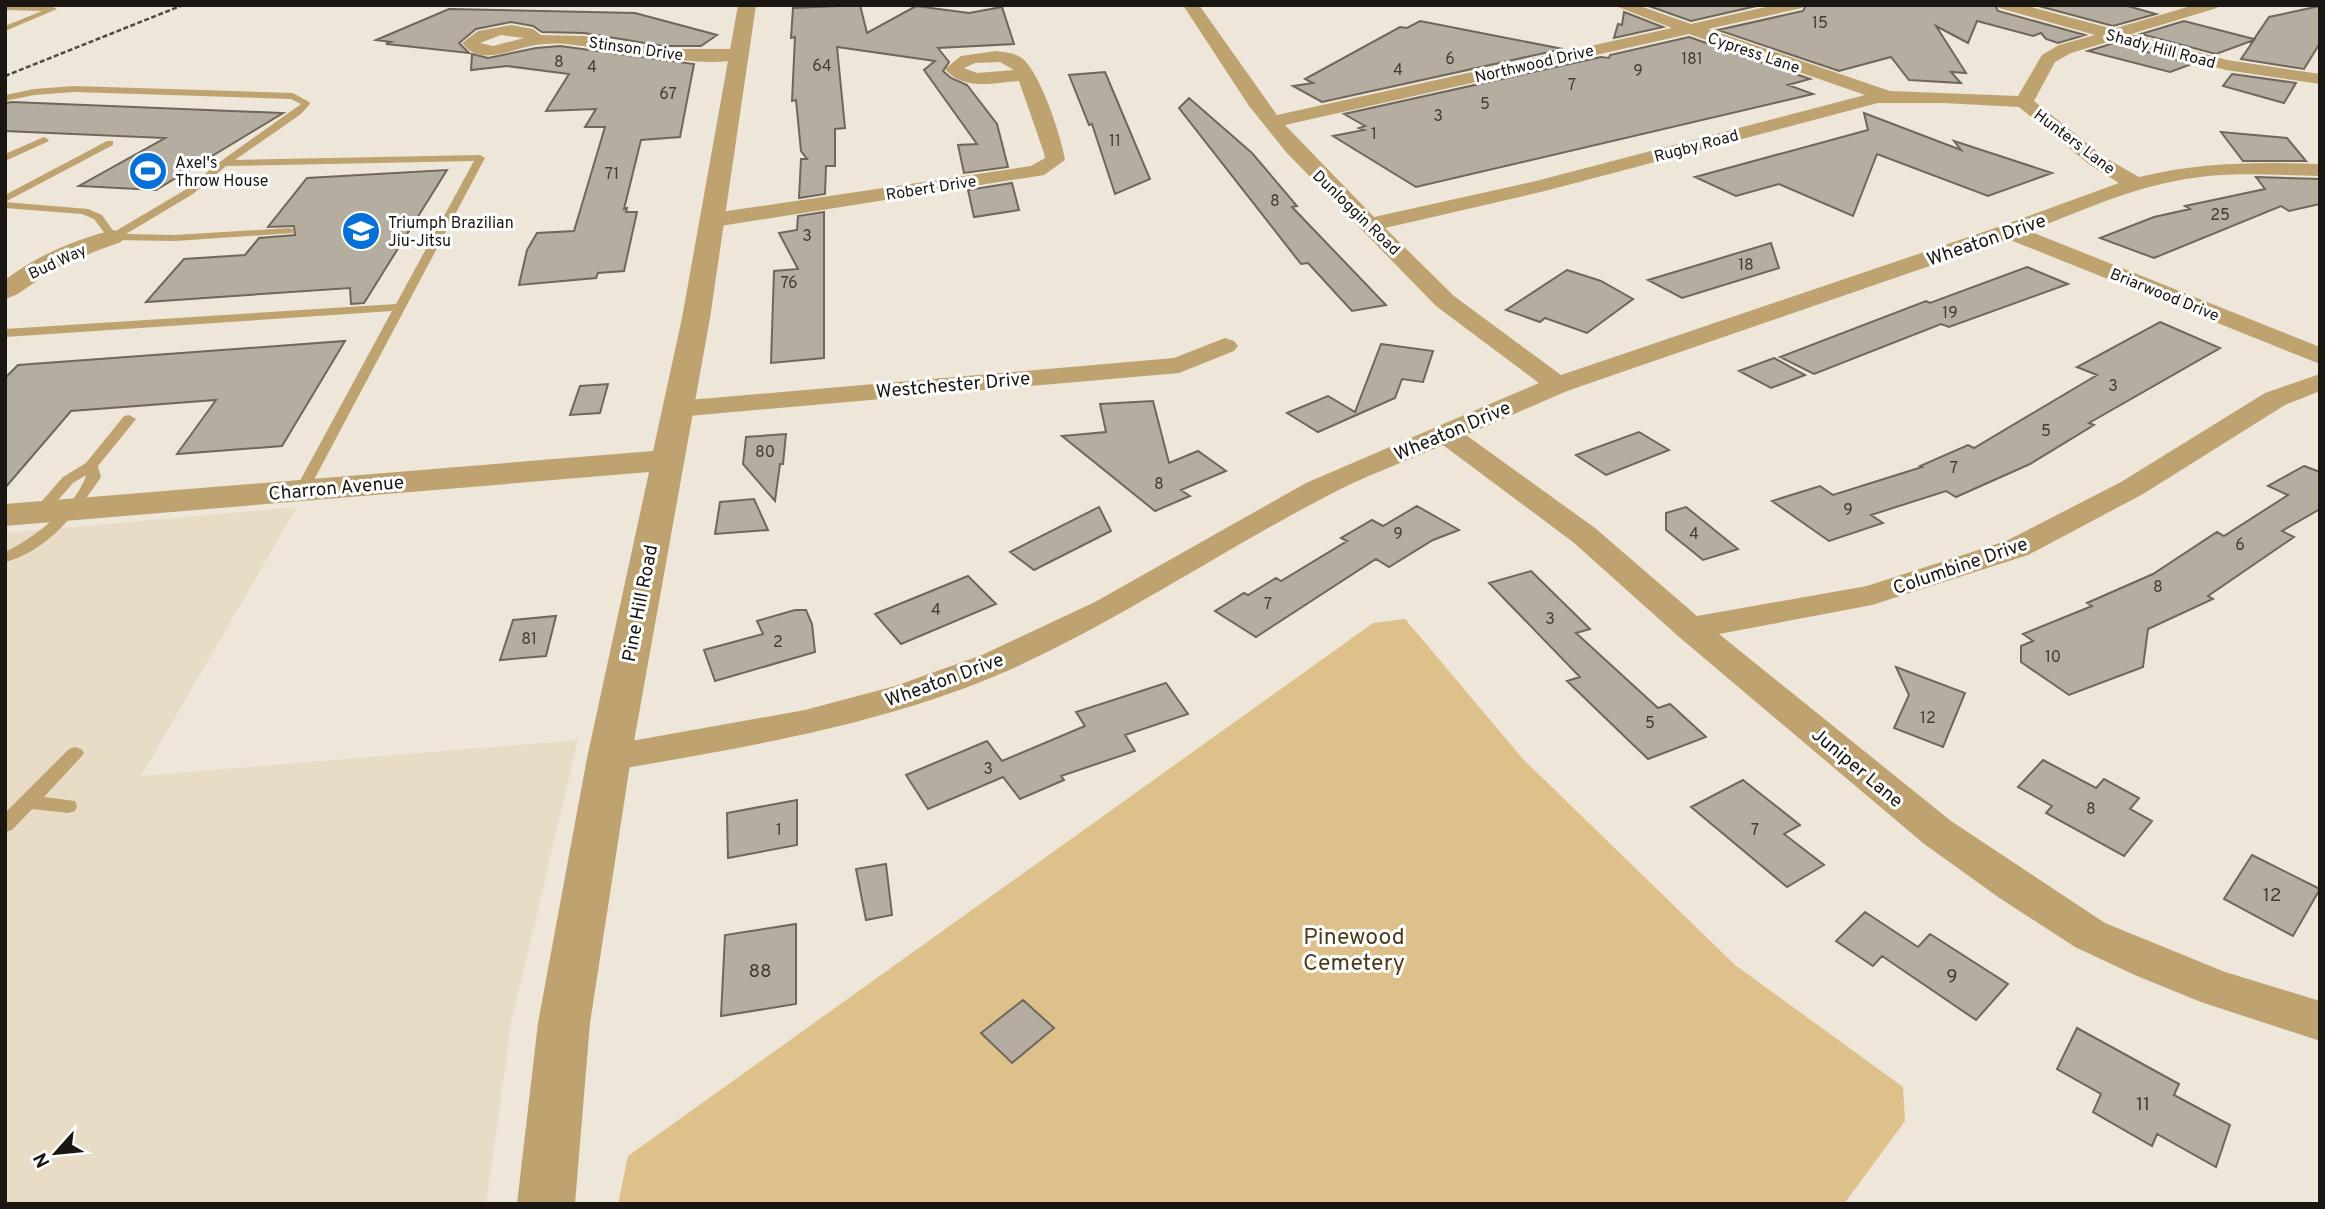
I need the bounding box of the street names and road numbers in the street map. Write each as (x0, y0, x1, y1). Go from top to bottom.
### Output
street label: Shady Hill Road (2103, 26, 2218, 74)
street label: Cypress Lane (1705, 29, 1802, 79)
street label: Stinson Drive (587, 33, 684, 67)
street label: Northwood Drive (1473, 42, 1596, 88)
street label: Hunters Lane (2029, 106, 2118, 180)
street label: Rugby Road (1652, 126, 1741, 168)
street label: Dunloggin Road (1308, 167, 1404, 260)
street label: Robert Drive (885, 172, 978, 206)
street label: Wheaton Drive (1924, 209, 2049, 272)
street label: Bud Way (26, 241, 90, 285)
street label: Briarwood Drive (2107, 265, 2222, 327)
street label: Westchester Drive (875, 367, 1031, 405)
street label: Wheaton Drive (1391, 396, 1515, 467)
street label: Charron Avenue (267, 471, 405, 507)
street label: Columbine Drive (1890, 533, 2031, 601)
street label: Pine Hill Road (618, 543, 664, 664)
street label: Wheaton Drive (882, 648, 1007, 713)
street label: Juniper Lane (1806, 723, 1907, 814)

